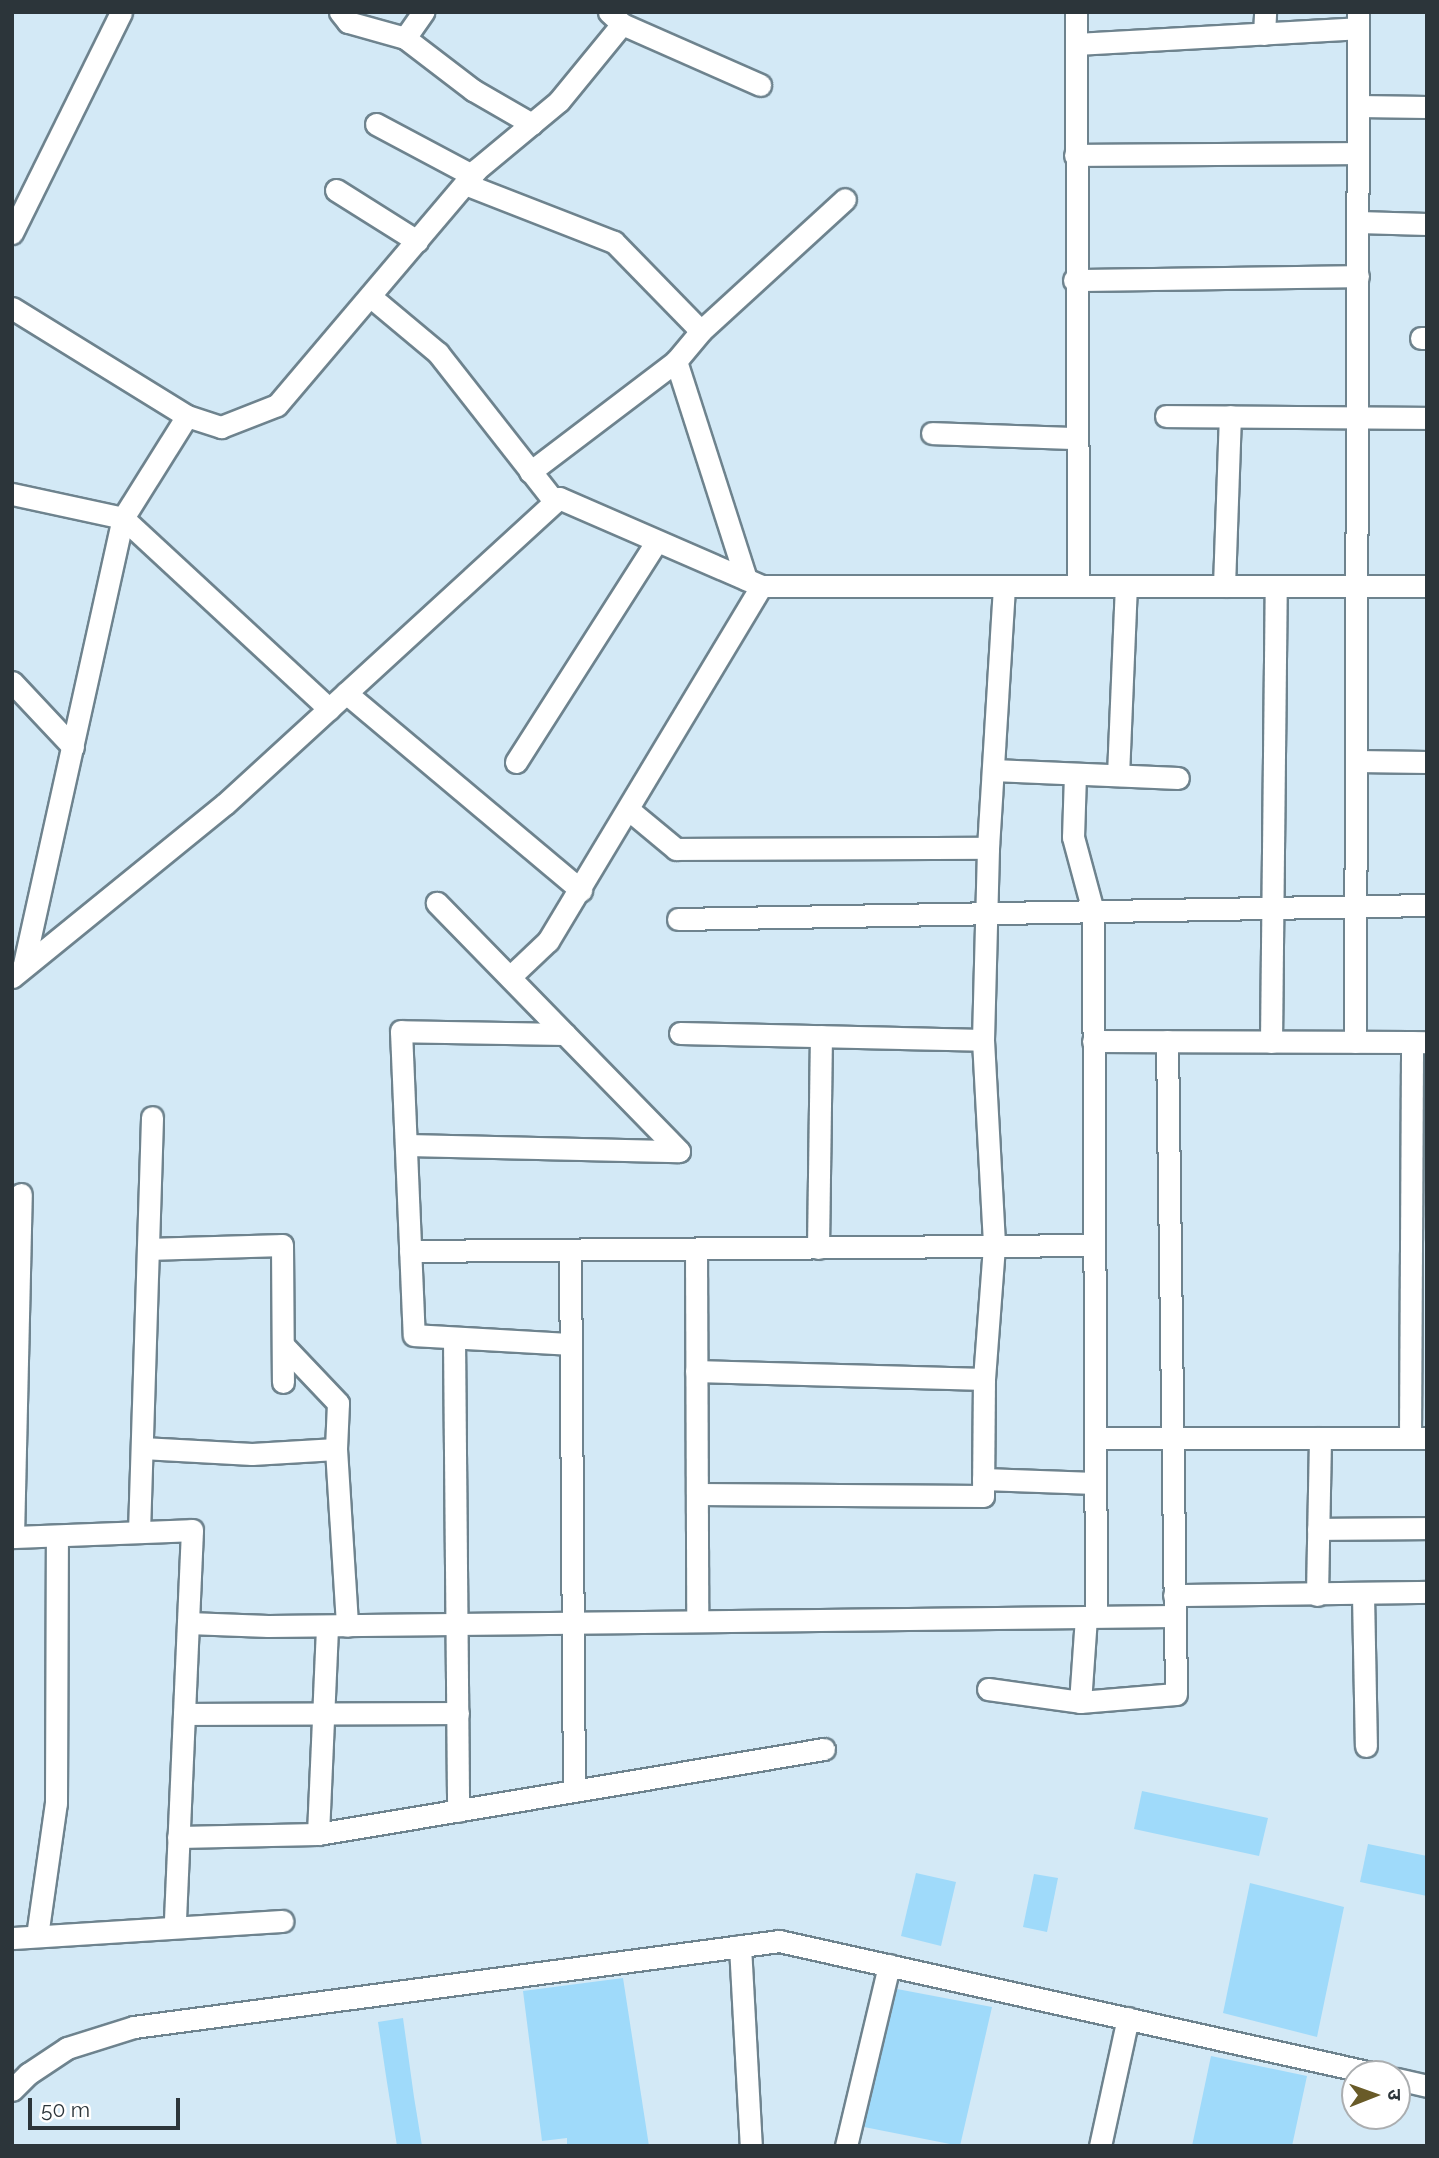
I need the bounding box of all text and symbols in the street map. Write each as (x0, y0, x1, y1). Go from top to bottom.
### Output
north arrow (1341, 2060, 1411, 2130)
scale bar (32, 2084, 184, 2128)
text: उ (1384, 2089, 1406, 2100)
text: 50 m (41, 2097, 90, 2122)

